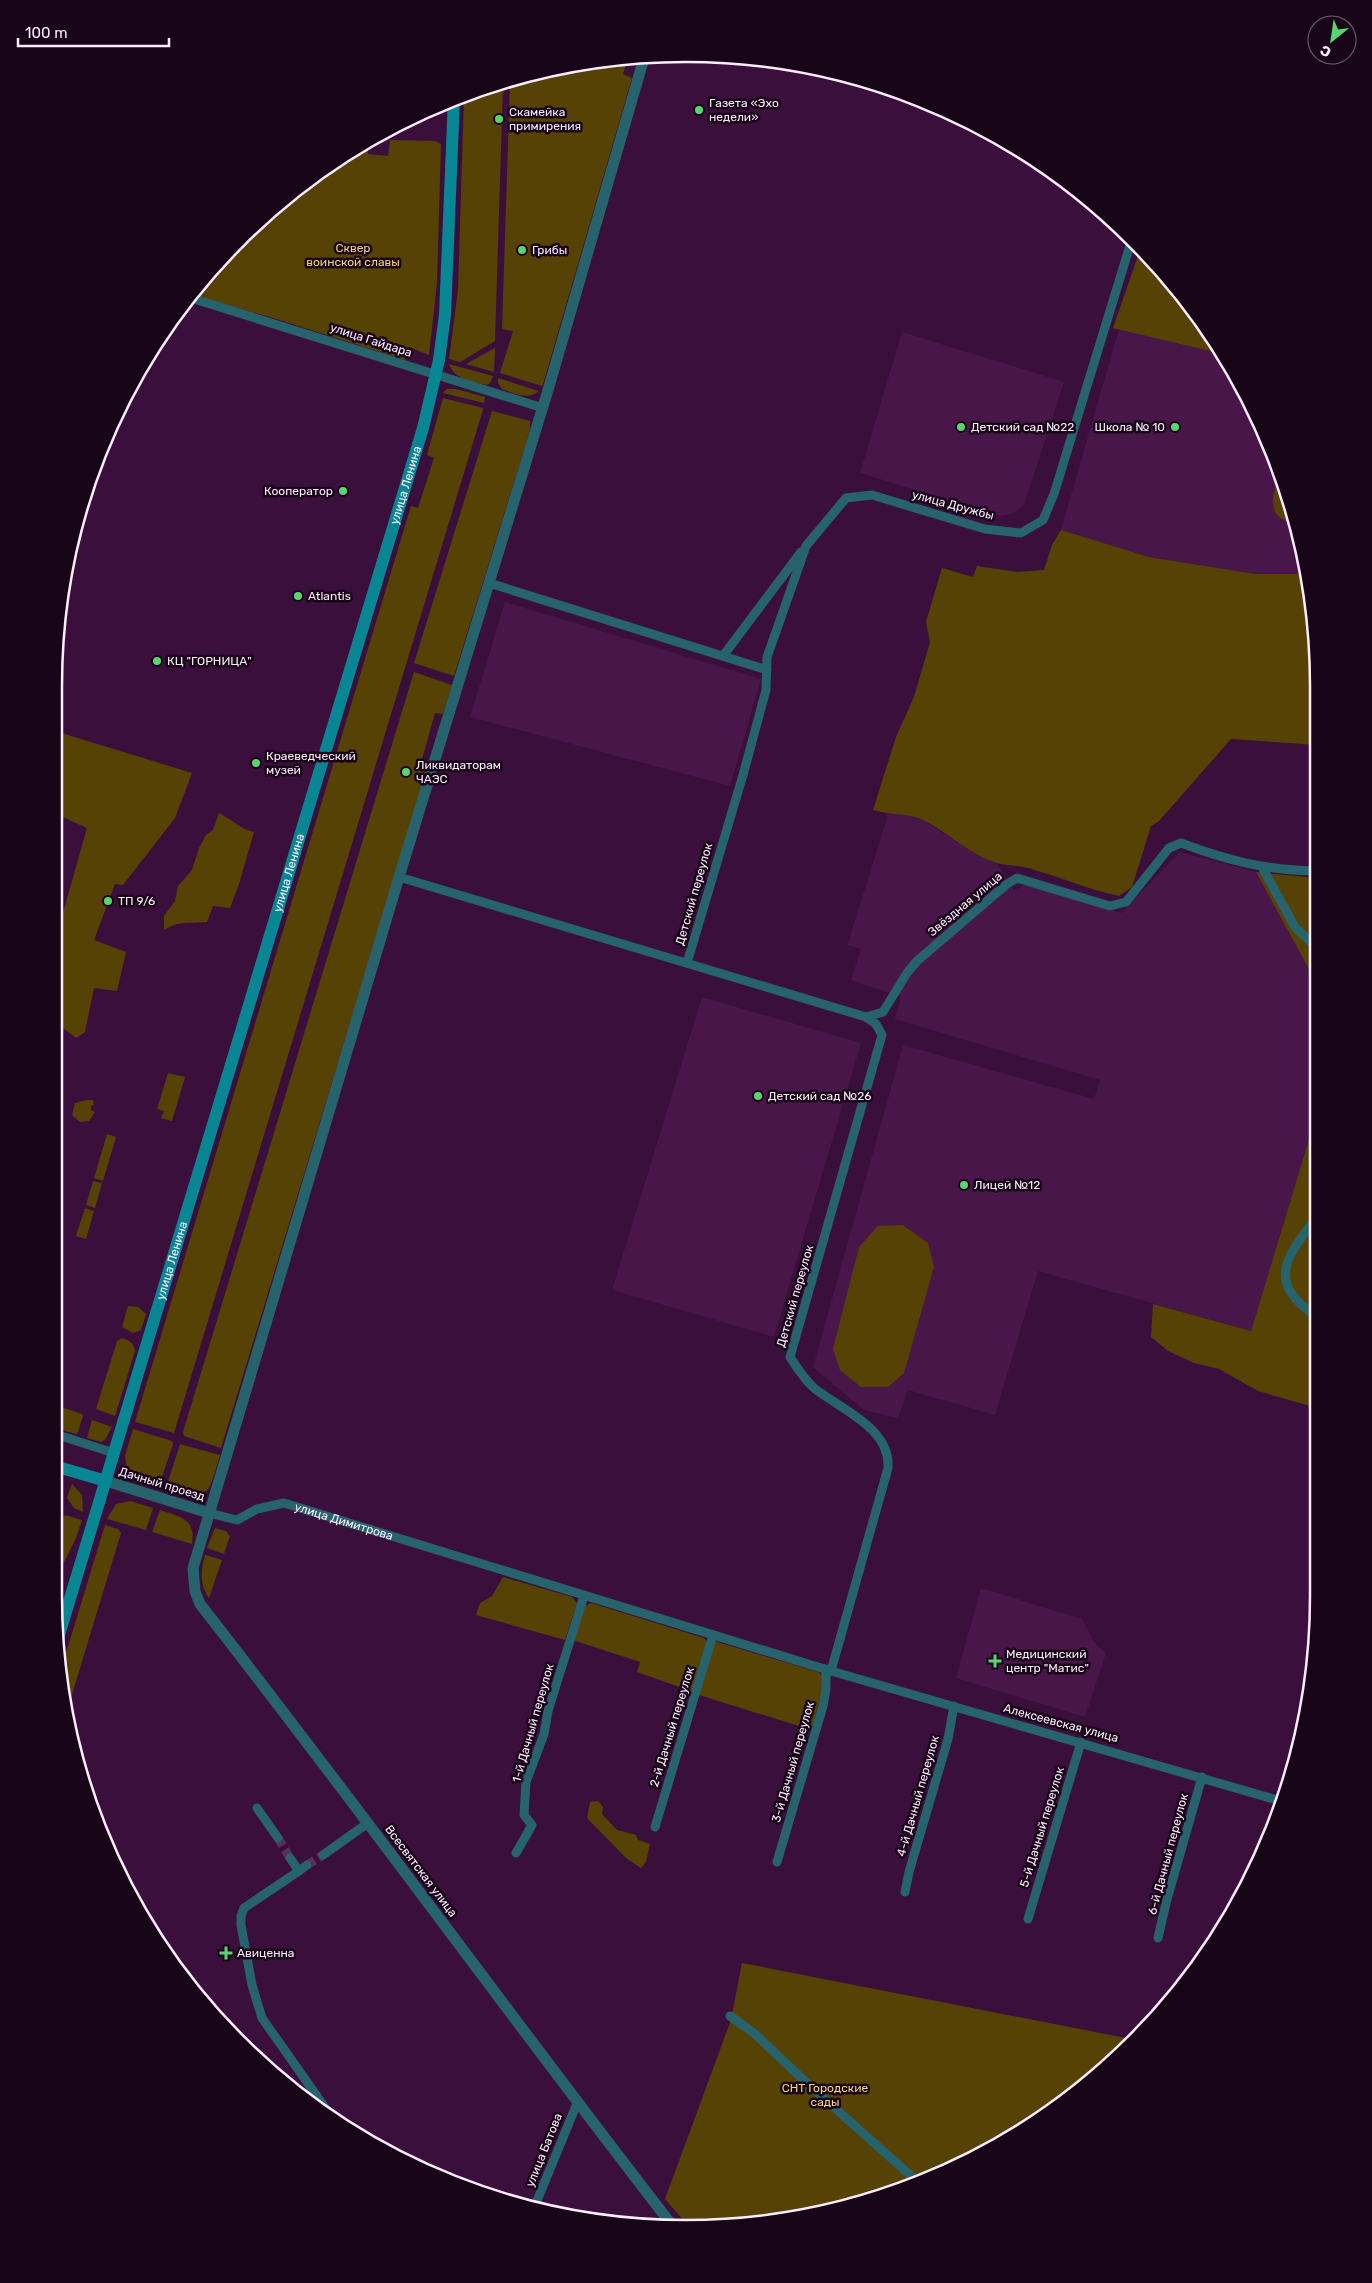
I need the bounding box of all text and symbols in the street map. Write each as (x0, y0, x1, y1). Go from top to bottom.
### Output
scale bar (18, 15, 169, 47)
north arrow (1307, 15, 1357, 65)
text: 100 m (25, 24, 67, 42)
text: С (1317, 41, 1334, 61)
place label: Газета «Эхо недели» (709, 96, 779, 124)
marker: Газета «Эхо недели» (693, 104, 705, 116)
place label: Скамейка примирения (509, 105, 581, 133)
marker: Скамейка примирения (493, 113, 505, 125)
park label: Сквер воинской славы (306, 241, 400, 269)
place label: Грибы (532, 243, 567, 257)
marker: Грибы (516, 244, 528, 256)
street label: улица Гайдара (328, 320, 414, 360)
place label: Детский сад №22 (971, 420, 1074, 434)
place label: Школа № 10 (1094, 420, 1165, 434)
marker: Детский сад №22 (955, 421, 967, 433)
marker: Школа № 10 (1169, 421, 1181, 433)
street label: улица Ленина (387, 444, 424, 526)
place label: Кооператор (264, 484, 333, 498)
marker: Кооператор (337, 485, 349, 497)
street label: улица Дружбы (910, 487, 996, 523)
place label: Atlantis (308, 589, 351, 603)
marker: Atlantis (292, 590, 304, 602)
place label: КЦ "ГОРНИЦА" (167, 654, 252, 668)
marker: КЦ "ГОРНИЦА" (151, 655, 163, 667)
place label: Краеведческий музей (266, 749, 356, 777)
marker: Краеведческий музей (250, 757, 262, 769)
place label: Ликвидаторам ЧАЭС (416, 758, 501, 786)
marker: Ликвидаторам ЧАЭС (400, 766, 412, 778)
street label: улица Ленина (270, 832, 307, 914)
street label: Детский переулок (673, 841, 715, 947)
street label: Звёздная улица (925, 869, 1005, 939)
place label: ТП 9/6 (118, 894, 155, 908)
marker: ТП 9/6 (102, 895, 114, 907)
place label: Детский сад №26 (768, 1089, 872, 1103)
marker: Детский сад №26 (752, 1090, 764, 1102)
place label: Лицей №12 (974, 1178, 1040, 1192)
marker: Лицей №12 (958, 1179, 970, 1191)
street label: улица Ленина (153, 1220, 190, 1302)
street label: Детский переулок (774, 1243, 816, 1349)
street label: Дачный проезд (117, 1464, 207, 1504)
street label: улица Димитрова (293, 1500, 395, 1543)
place label: Медицинский центр "Матис" (1006, 1647, 1089, 1675)
marker: Медицинский центр "Матис" (988, 1654, 1002, 1668)
street label: 1-й Дачный переулок (509, 1661, 557, 1784)
street label: 2-й Дачный переулок (647, 1665, 697, 1789)
street label: 3-й Дачный переулок (769, 1699, 817, 1824)
street label: Алексеевская улица (1002, 1701, 1120, 1745)
street label: 4-й Дачный переулок (894, 1733, 942, 1858)
street label: 5-й Дачный переулок (1017, 1765, 1067, 1889)
street label: 6-й Дачный переулок (1145, 1791, 1191, 1916)
street label: Всесвятская улица (382, 1822, 460, 1920)
marker: Авиценна (219, 1946, 233, 1960)
place label: Авиценна (237, 1946, 294, 1960)
park label: СНТ Городские сады (782, 2081, 868, 2109)
street label: улица Батова (523, 2111, 565, 2189)

